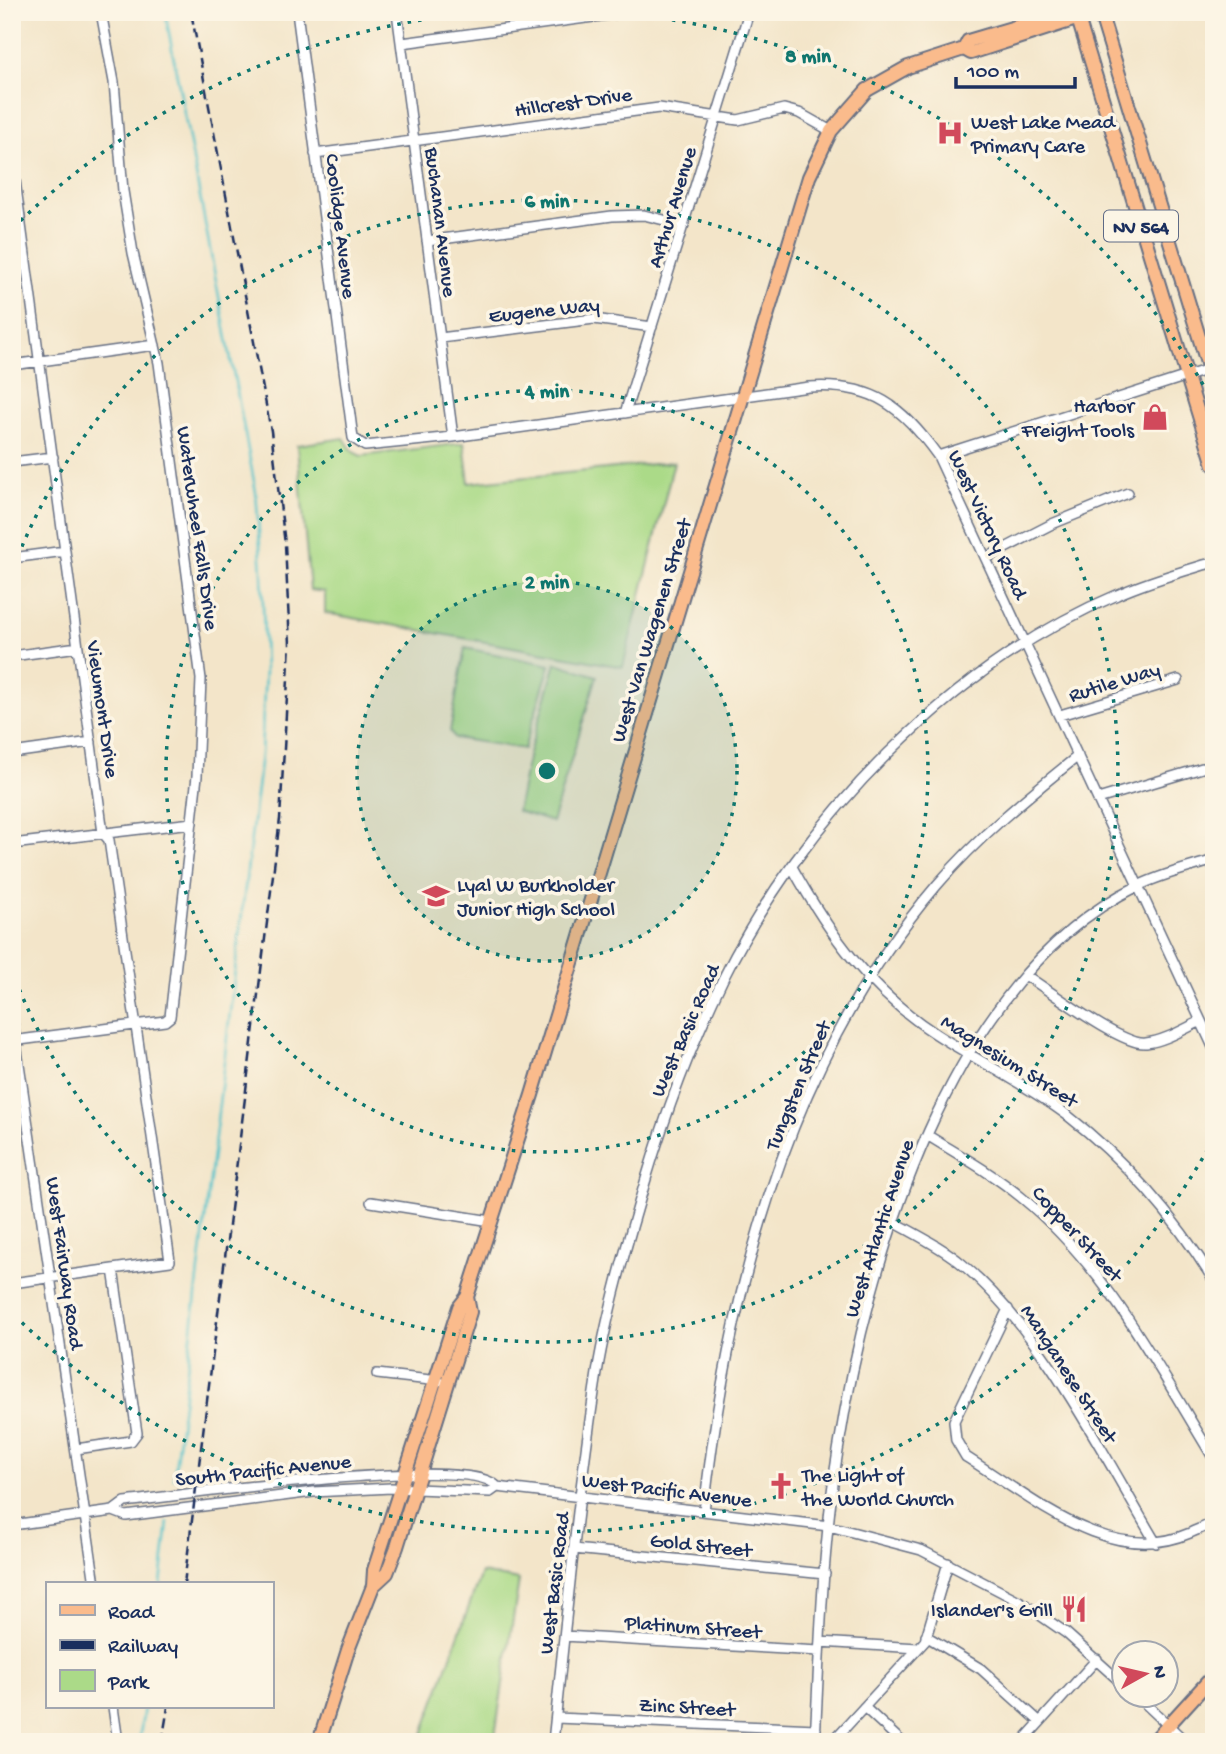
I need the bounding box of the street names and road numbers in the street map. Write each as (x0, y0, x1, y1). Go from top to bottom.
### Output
street label: Hillcrest Drive (513, 84, 635, 125)
street label: Arthur Avenue (644, 143, 705, 271)
street label: Buchanan Avenue (417, 145, 460, 300)
street label: Coolidge Avenue (317, 153, 360, 301)
road number: NV 564 (1104, 210, 1178, 242)
street label: Eugene Way (488, 294, 601, 331)
street label: Waterwheel Falls Drive (169, 425, 222, 633)
street label: West Victory Road (940, 447, 1032, 605)
street label: West Van Wagenen Street (607, 514, 700, 746)
street label: Viewmont Drive (78, 638, 123, 781)
street label: Rutile Way (1066, 659, 1164, 710)
street label: West Basic Road (647, 960, 728, 1102)
street label: Magnesium Street (935, 1011, 1083, 1116)
street label: Tungsten Street (761, 1016, 840, 1156)
street label: West Atlantic Avenue (841, 1136, 922, 1321)
street label: West Fairway Road (38, 1176, 87, 1353)
street label: Copper Street (1025, 1182, 1128, 1290)
street label: Manganese Street (1013, 1301, 1122, 1451)
street label: South Pacific Avenue (174, 1451, 354, 1494)
street label: West Pacific Avenue (580, 1470, 754, 1515)
street label: West Basic Road (535, 1509, 578, 1656)
street label: Gold Street (649, 1530, 755, 1565)
street label: Platinum Street (623, 1612, 764, 1647)
street label: Zinc Street (638, 1694, 738, 1725)

